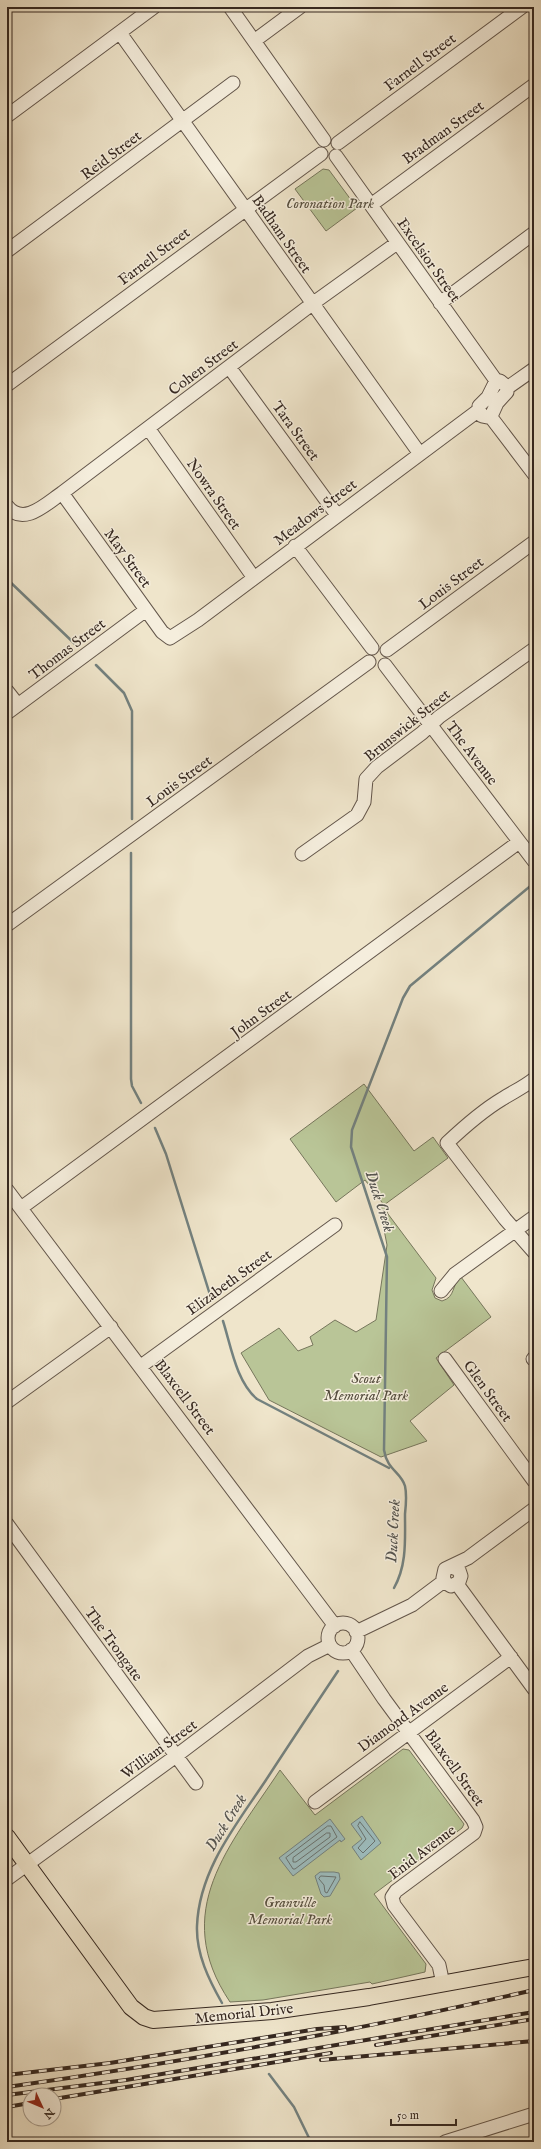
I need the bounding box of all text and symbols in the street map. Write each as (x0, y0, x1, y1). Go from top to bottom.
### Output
street label: Farnell Street (381, 29, 460, 96)
street label: Bradman Street (399, 96, 488, 168)
street label: Reid Street (77, 127, 145, 184)
street label: Badham Street (248, 192, 315, 277)
park label: Coronation Park (286, 194, 374, 213)
street label: Excelsior Street (393, 215, 465, 306)
street label: Farnell Street (115, 223, 194, 290)
street label: Cohen Street (165, 335, 242, 400)
street label: Tara Street (268, 398, 324, 465)
street label: Nowra Street (182, 455, 245, 534)
street label: Meadows Street (270, 475, 361, 550)
street label: May Street (100, 525, 155, 592)
street label: Louis Street (415, 553, 488, 614)
street label: Thomas Street (25, 614, 109, 684)
street label: Brunswick Street (360, 685, 454, 766)
street label: The Avenue (441, 718, 502, 789)
street label: Louis Street (143, 751, 216, 812)
street label: John Street (226, 985, 295, 1043)
water label: Duck Creek (360, 1168, 399, 1235)
street label: Elizabeth Street (183, 1245, 276, 1320)
street label: Blaxcell Street (150, 1356, 219, 1439)
street label: Glen Street (459, 1357, 516, 1426)
park label: Scout Memorial Park (324, 1369, 408, 1405)
water label: Duck Creek (382, 1498, 406, 1563)
street label: The Trongate (80, 1603, 147, 1685)
street label: Diamond Avenue (354, 1678, 452, 1757)
street label: William Street (118, 1716, 201, 1783)
street label: Blaxcell Street (421, 1726, 489, 1810)
water label: Duck Creek (201, 1790, 252, 1855)
street label: Enid Avenue (385, 1821, 460, 1884)
park label: Granville Memorial Park (248, 1893, 332, 1929)
street label: Memorial Drive (194, 1999, 294, 2028)
north arrow (22, 2087, 62, 2127)
scale bar (391, 2101, 456, 2127)
text: N (40, 2104, 58, 2122)
text: 50 m (397, 2108, 419, 2123)

